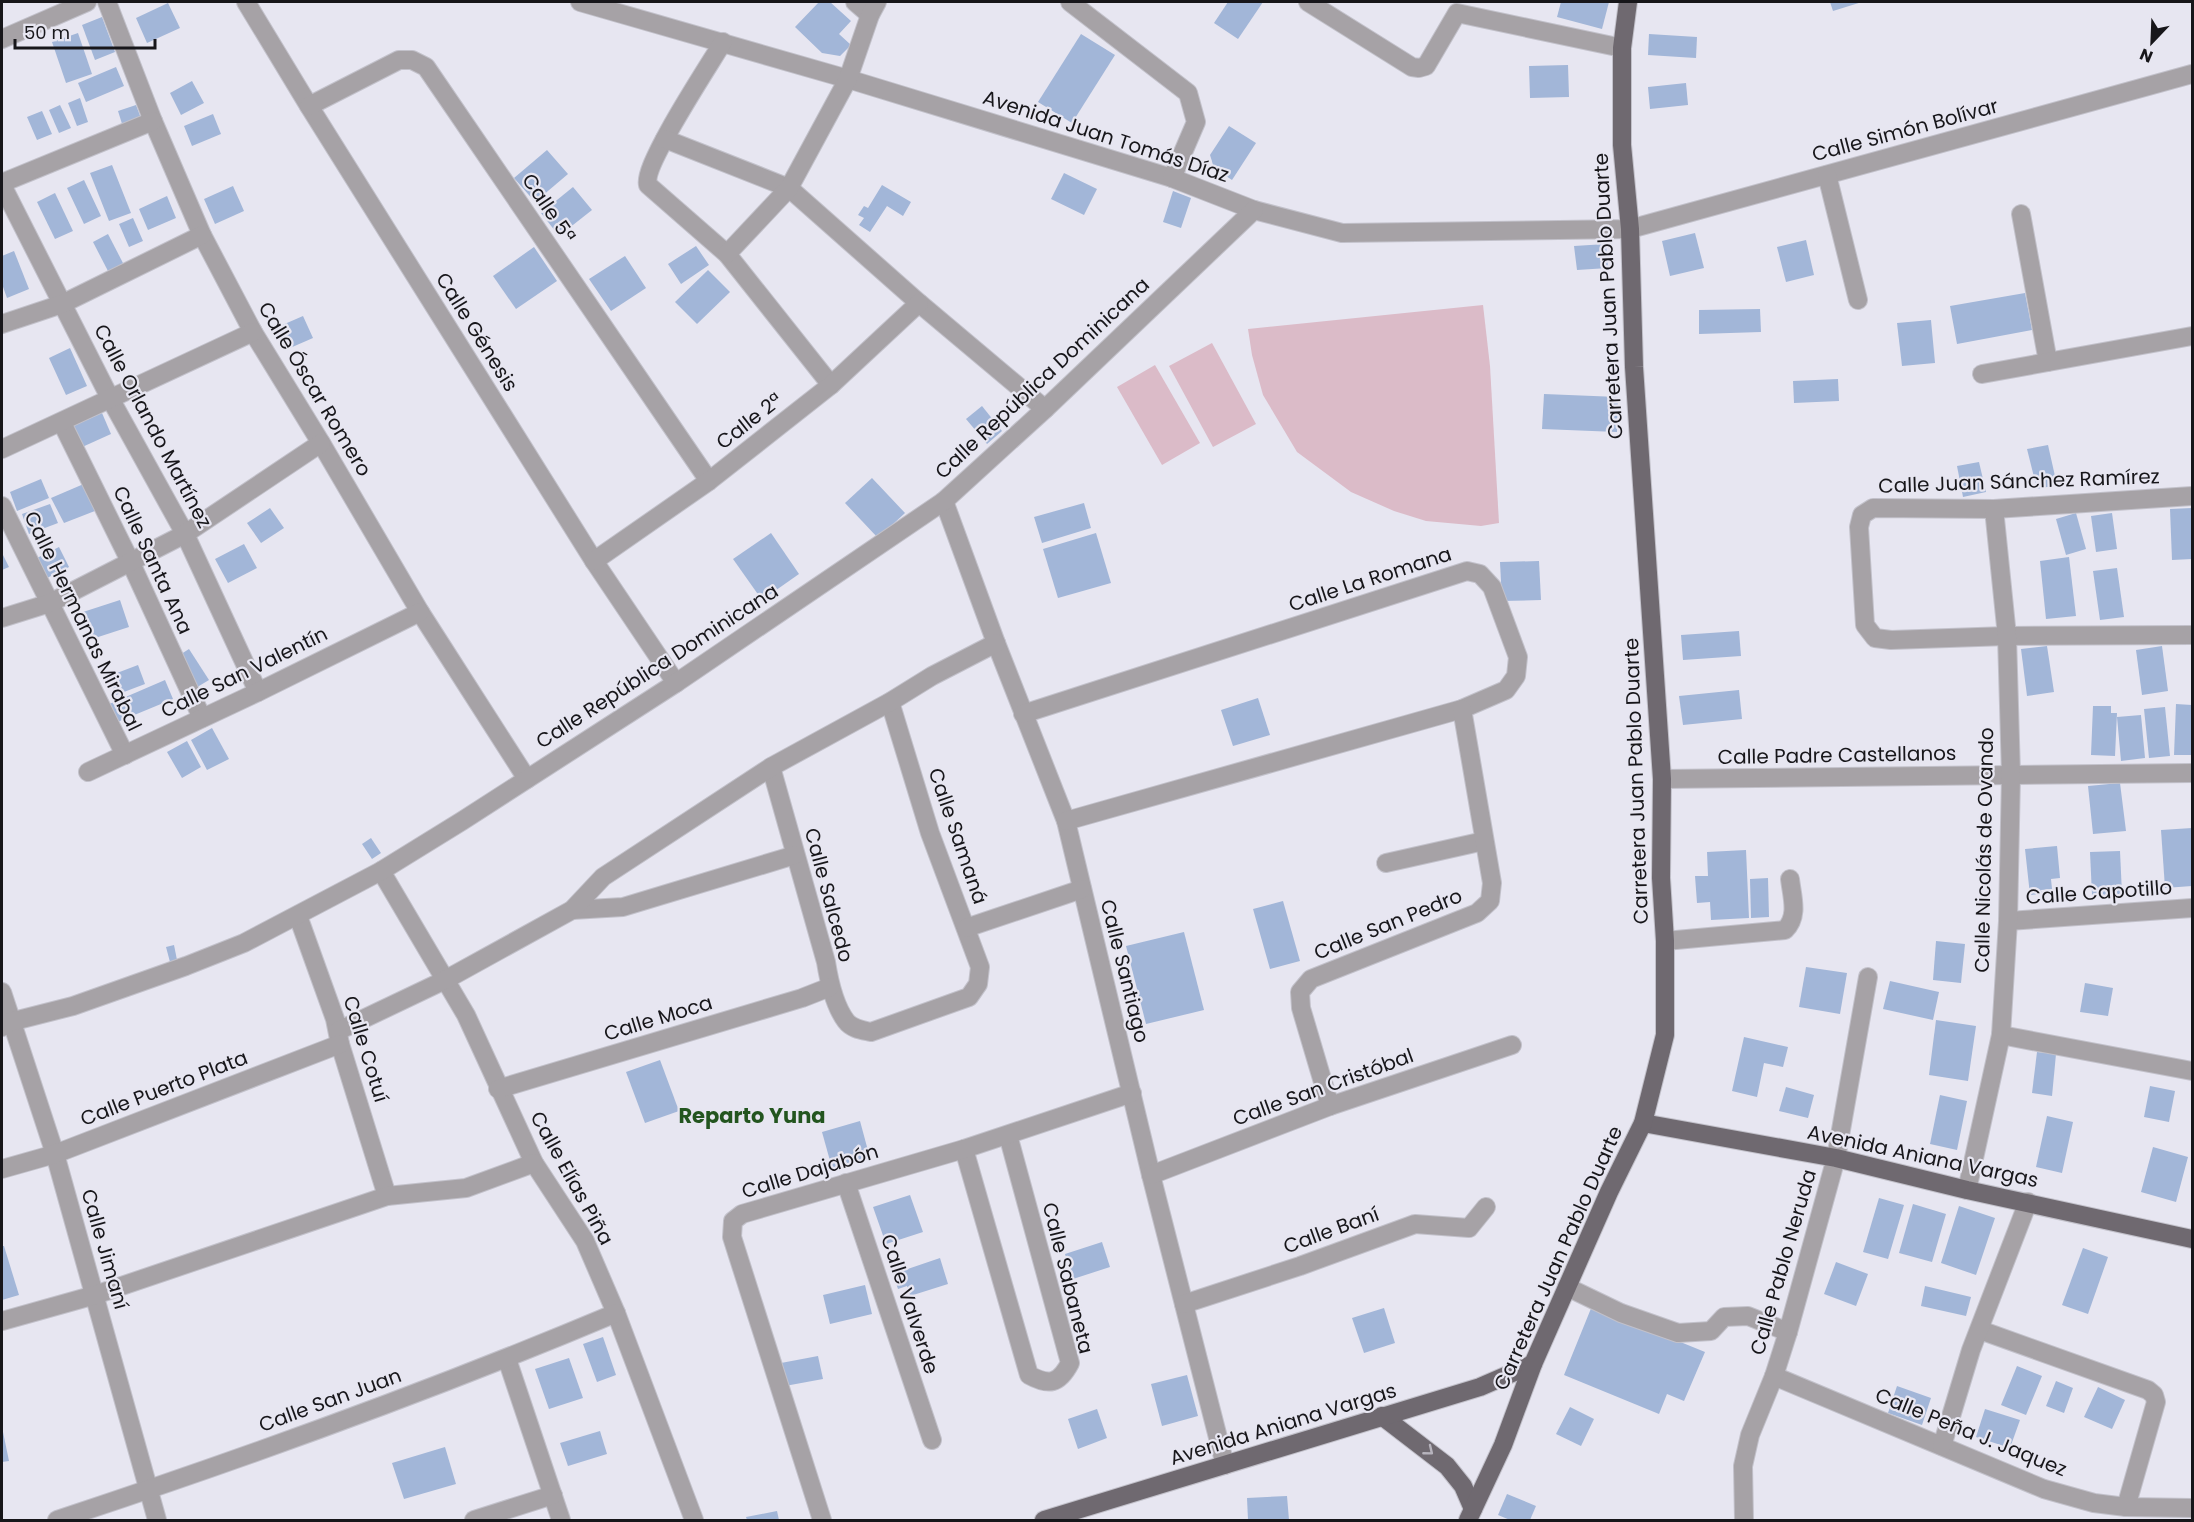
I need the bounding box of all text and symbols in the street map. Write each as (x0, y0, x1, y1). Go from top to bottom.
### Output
scale bar (15, 12, 154, 50)
north arrow (2122, 12, 2182, 72)
text: 50 m (24, 20, 70, 45)
text: N (2136, 42, 2156, 68)
street label: Avenida Juan Tomás Díaz (979, 83, 1233, 189)
street label: Calle Simón Bolívar (1809, 92, 2001, 168)
street label: Carretera Juan Pablo Duarte (1587, 152, 1629, 440)
street label: Calle 5ª (516, 168, 582, 248)
street label: Calle Génesis (429, 267, 525, 397)
street label: Calle República Dominicana (929, 271, 1155, 485)
street label: Calle Óscar Romero (252, 296, 378, 482)
street label: Calle Orlando Martínez (87, 319, 219, 533)
street label: Calle 2ª (710, 386, 788, 456)
street label: Calle Juan Sánchez Ramírez (1878, 462, 2160, 500)
street label: Calle Santa Ana (106, 481, 200, 639)
street label: Calle Hermanas Mirabal (17, 506, 149, 736)
street label: Calle La Romana (1285, 540, 1455, 618)
street label: Calle República Dominicana (530, 577, 784, 755)
street label: Calle San Valentín (156, 620, 332, 724)
street label: Carretera Juan Pablo Duarte (1617, 637, 1655, 925)
street label: Calle Nicolás de Ovando (1968, 727, 2000, 973)
street label: Calle Padre Castellanos (1717, 739, 1957, 771)
street label: Calle Samaná (922, 764, 994, 908)
street label: Calle Salcedo (798, 825, 860, 965)
street label: Calle Capotillo (2025, 873, 2173, 911)
street label: Calle San Pedro (1310, 881, 1466, 967)
street label: Calle Santiago (1094, 896, 1156, 1046)
street label: Calle Moca (600, 988, 716, 1048)
street label: Calle Cotuí (337, 992, 395, 1106)
street label: Calle San Cristóbal (1229, 1041, 1417, 1133)
street label: Calle Puerto Plata (76, 1043, 252, 1133)
district label: Reparto Yuna (678, 1101, 826, 1130)
street label: Calle Elías Piña (524, 1106, 620, 1250)
street label: Avenida Aniana Vargas (1805, 1118, 2041, 1194)
street label: Carretera Juan Pablo Duarte (1487, 1121, 1629, 1395)
street label: Calle Dajabón (738, 1137, 882, 1205)
street label: Calle Pablo Neruda (1743, 1166, 1823, 1358)
street label: Calle Jimaní (74, 1186, 136, 1312)
street label: Calle Sabaneta (1036, 1199, 1100, 1357)
street label: Calle Baní (1279, 1200, 1383, 1260)
street label: Calle Valverde (874, 1230, 946, 1378)
street label: Calle San Juan (255, 1361, 405, 1439)
street label: Avenida Aniana Vargas (1166, 1376, 1400, 1472)
street label: Calle Peña J. Jaquez (1871, 1381, 2071, 1483)
one-way arrow (1422, 1443, 1433, 1454)

